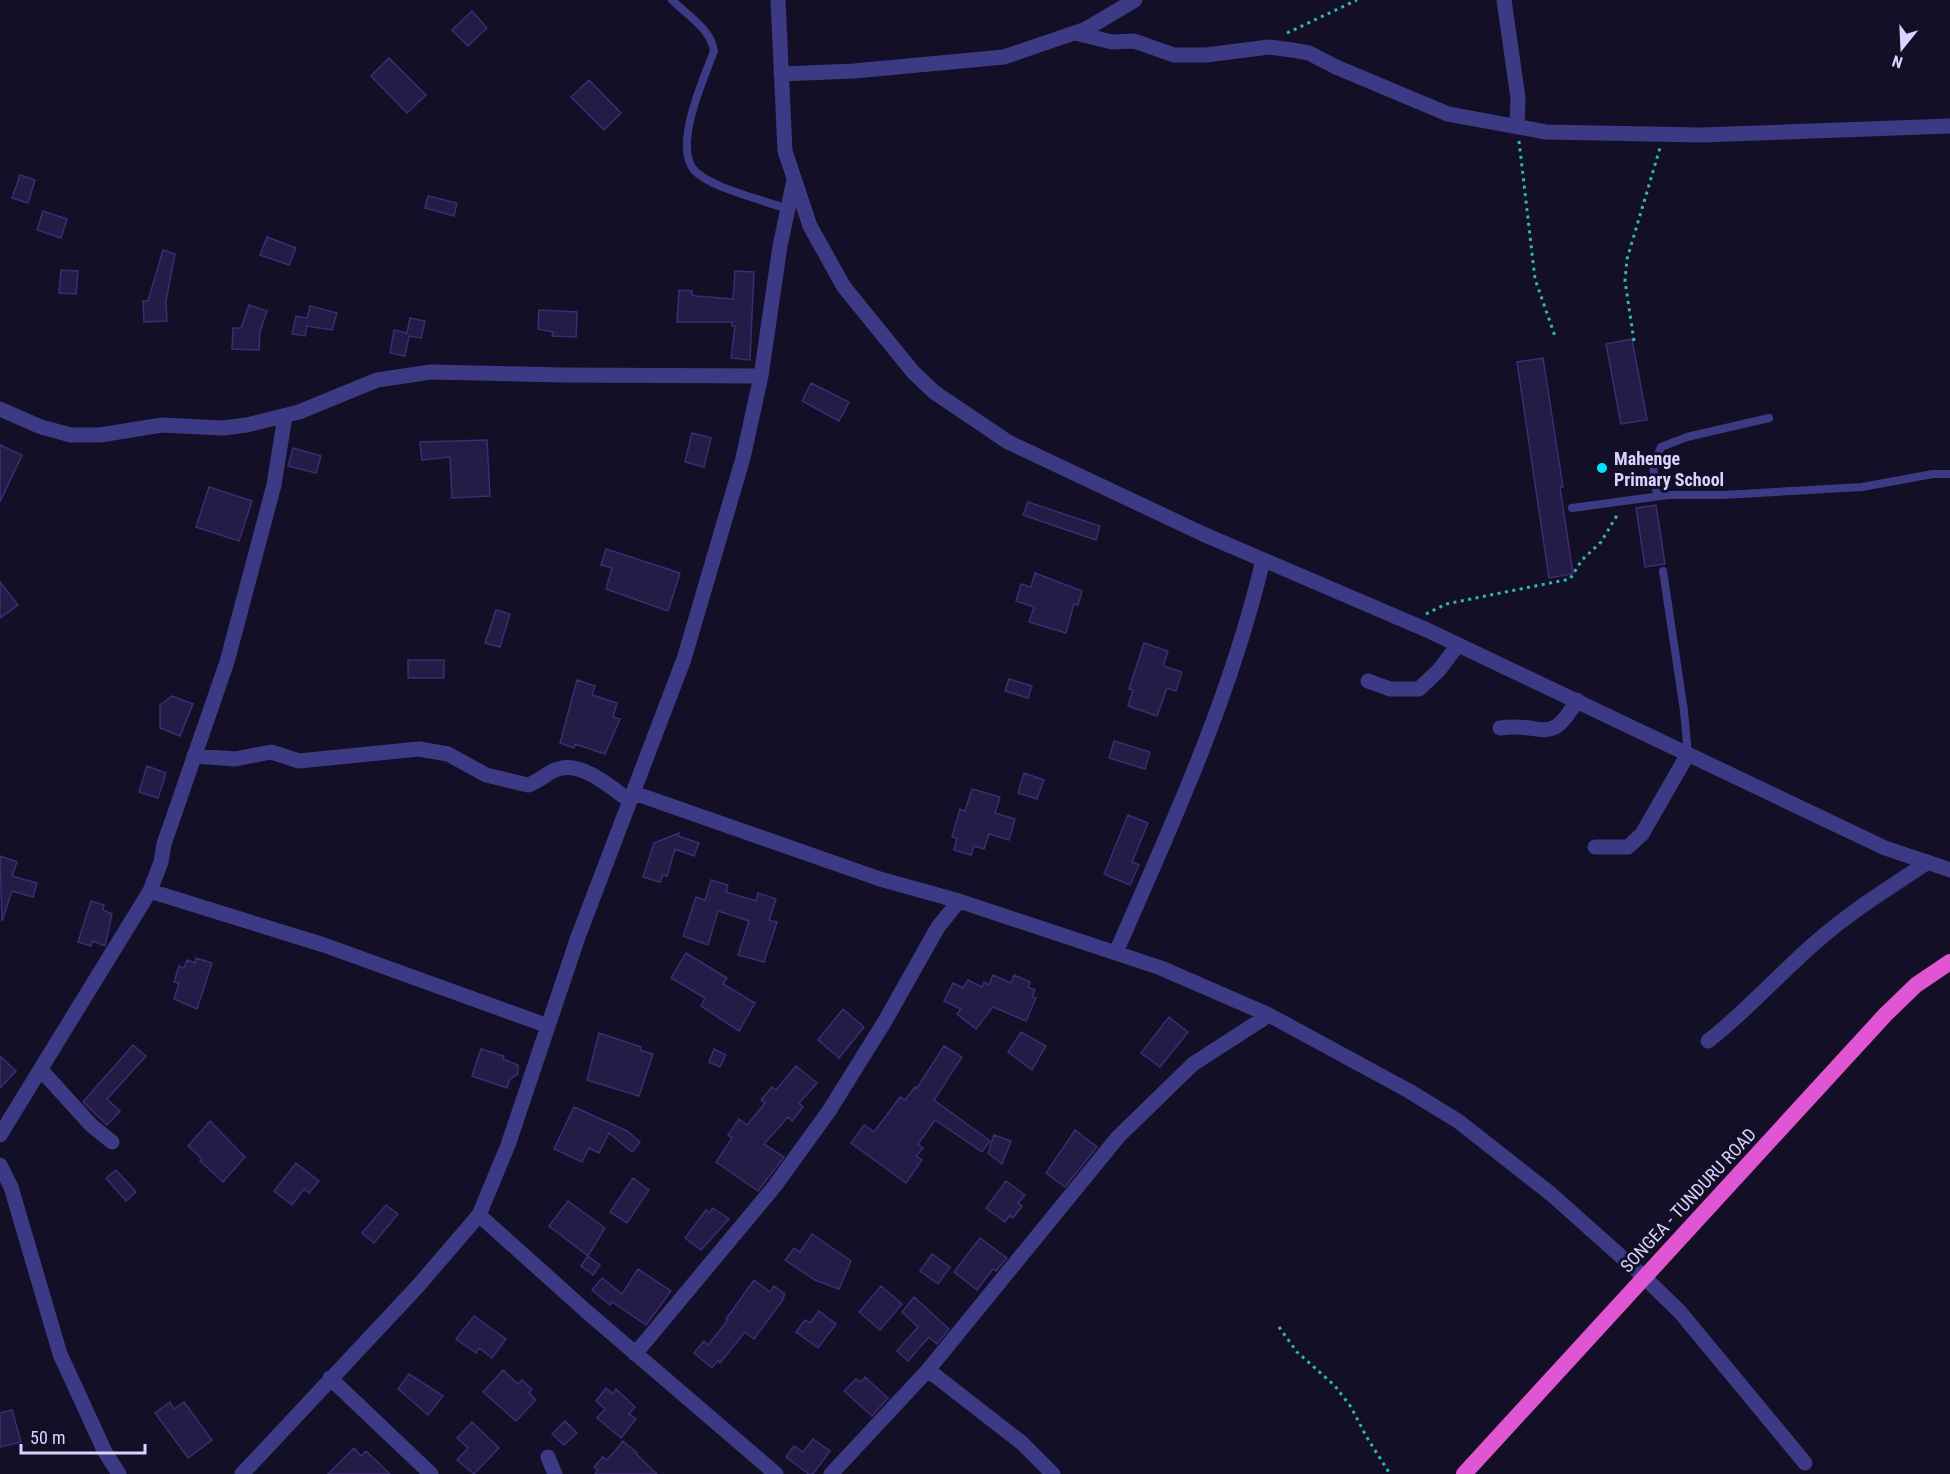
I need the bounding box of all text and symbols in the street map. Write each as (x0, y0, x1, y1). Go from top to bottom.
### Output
north arrow (1872, 18, 1932, 78)
text: N (1890, 51, 1905, 72)
place label: Mahenge Primary School (1614, 448, 1724, 490)
marker: Mahenge Primary School (1595, 461, 1609, 475)
street label: SONGEA - TUNDURU ROAD (1616, 1124, 1760, 1276)
scale bar (21, 1417, 146, 1455)
text: 50 m (30, 1427, 65, 1448)

